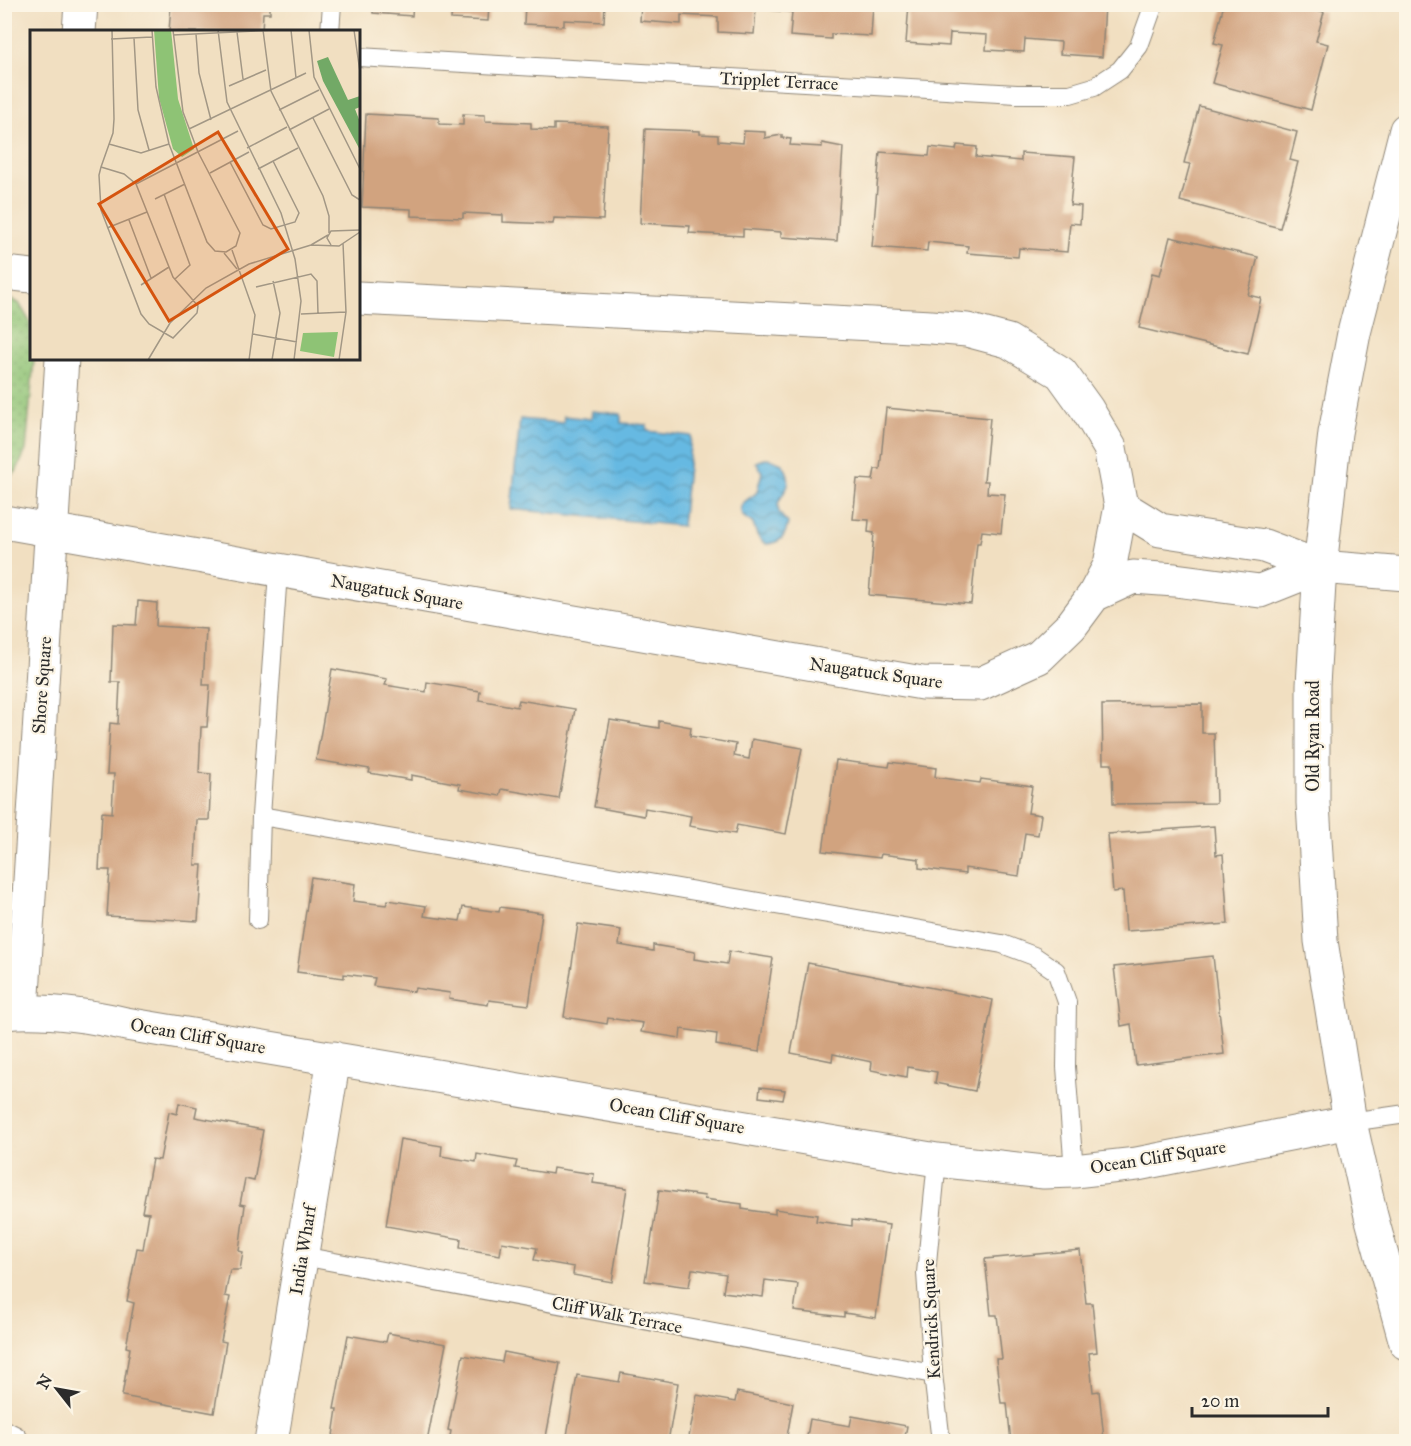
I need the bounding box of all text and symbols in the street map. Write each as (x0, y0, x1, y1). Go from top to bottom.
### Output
inset map (30, 30, 360, 360)
street label: Tripplet Terrace (719, 67, 839, 95)
street label: Naugatuck Square (329, 570, 465, 615)
street label: Shore Square (28, 635, 57, 735)
street label: Naugatuck Square (808, 653, 944, 694)
street label: Old Ryan Road (1302, 680, 1324, 792)
street label: Ocean Cliff Square (128, 1013, 267, 1060)
street label: Ocean Cliff Square (607, 1093, 746, 1140)
street label: Ocean Cliff Square (1089, 1135, 1228, 1180)
street label: India Wharf (285, 1201, 321, 1296)
street label: Kendrick Square (917, 1258, 946, 1380)
street label: Cliff Walk Terrace (550, 1292, 684, 1338)
north arrow (27, 1359, 87, 1419)
text: N (33, 1370, 56, 1392)
scale bar (1192, 1380, 1328, 1418)
text: 20 m (1201, 1390, 1239, 1412)

